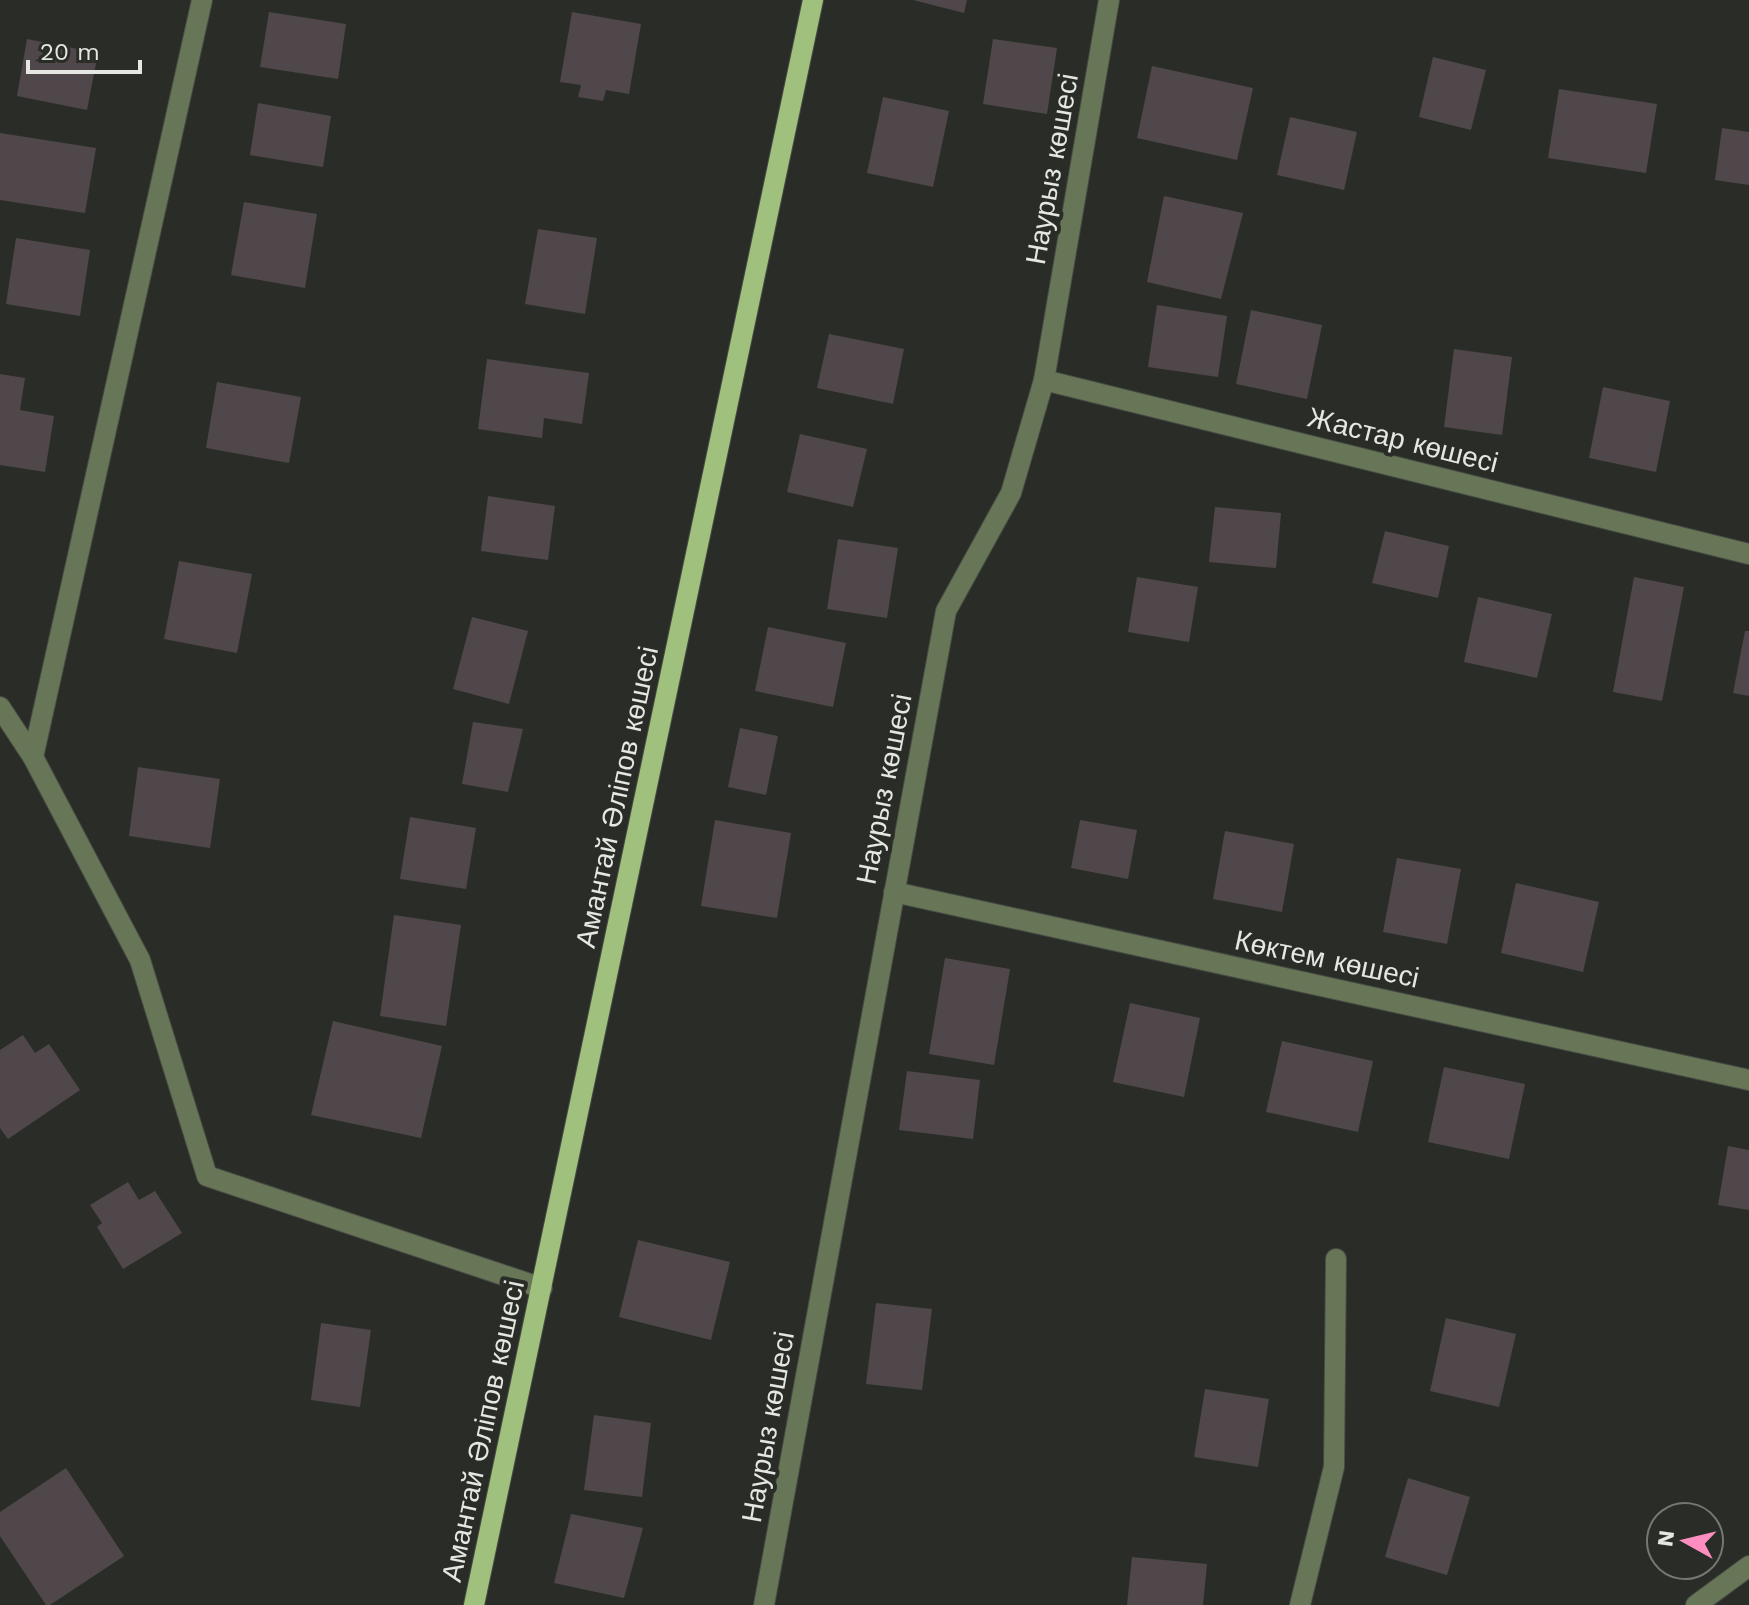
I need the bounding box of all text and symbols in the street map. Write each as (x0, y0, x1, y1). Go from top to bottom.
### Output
scale bar (28, 24, 140, 74)
text: 20 m (40, 38, 100, 66)
street label: Наурыз көшесі (1019, 71, 1085, 267)
street label: Жастар көшесі (1304, 400, 1502, 480)
street label: Амантай Әліпов көшесі (569, 643, 665, 951)
street label: Наурыз көшесі (849, 691, 919, 887)
street label: Көктем көшесі (1232, 923, 1422, 995)
street label: Амантай Әліпов көшесі (435, 1277, 531, 1585)
street label: Наурыз көшесі (735, 1329, 801, 1525)
north arrow (1645, 1501, 1725, 1581)
text: N (1652, 1528, 1679, 1548)

